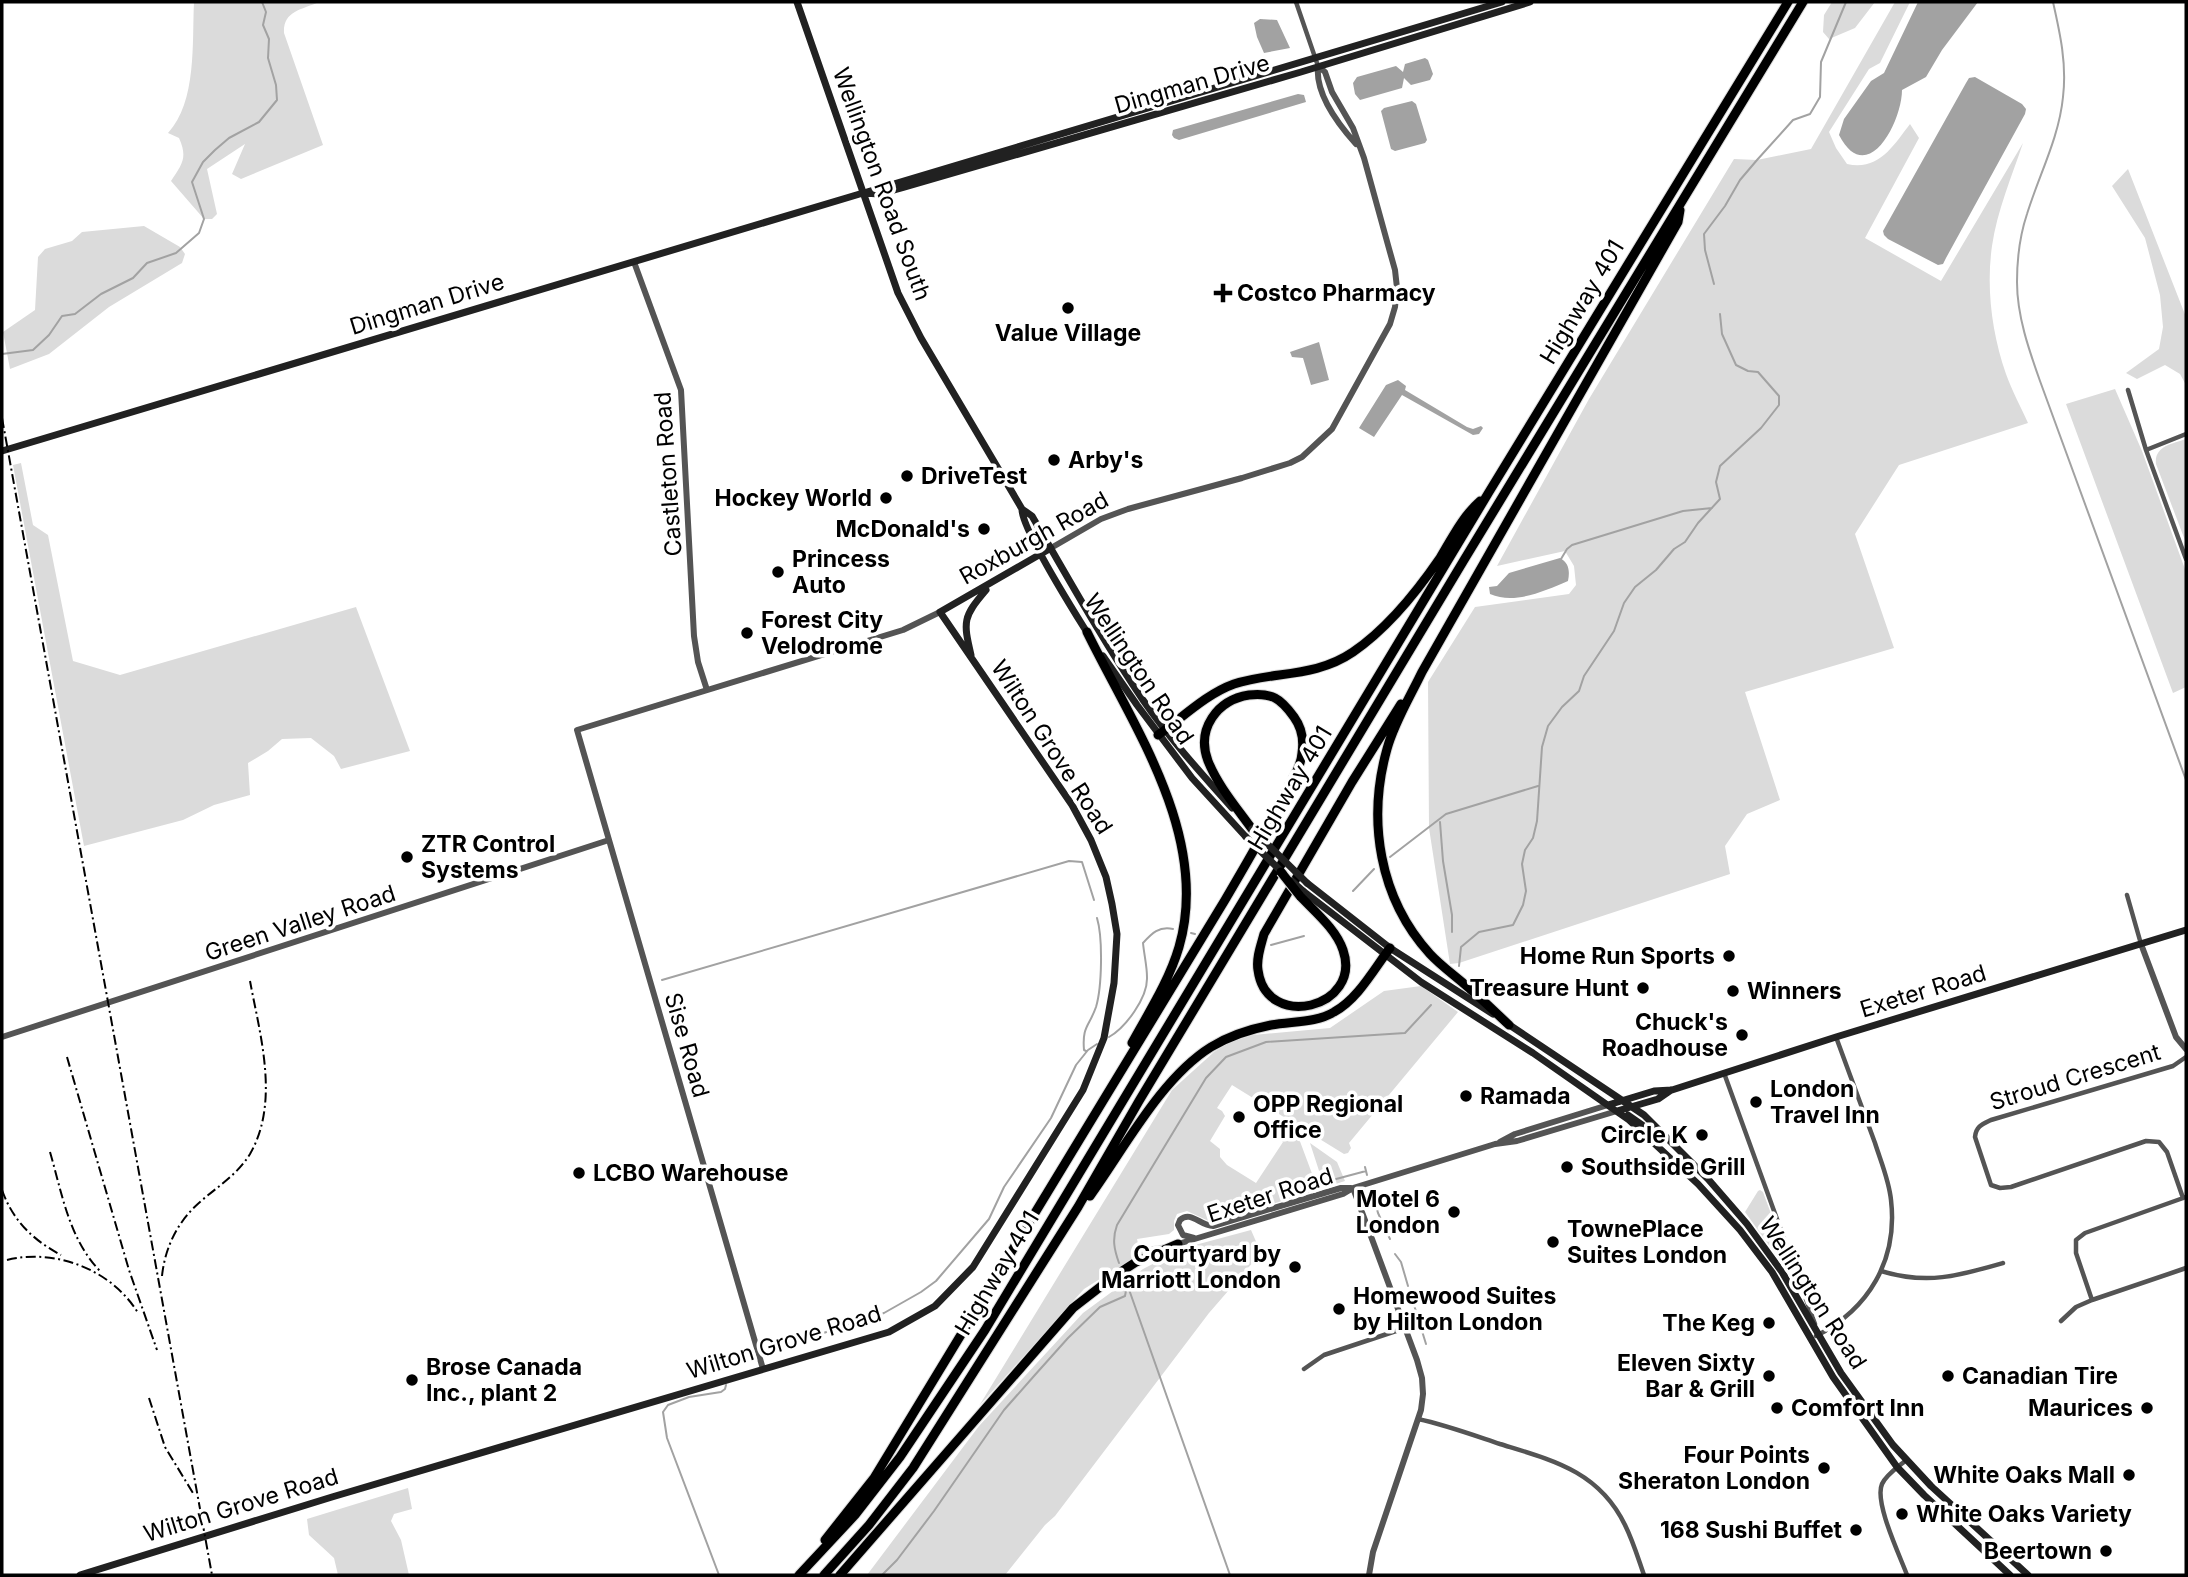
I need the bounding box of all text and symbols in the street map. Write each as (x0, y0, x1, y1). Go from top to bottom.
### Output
street label: Dingman Drive (1111, 48, 1273, 120)
street label: Wellington Road South (827, 64, 937, 304)
street label: Highway 401 (1534, 235, 1630, 369)
street label: Dingman Drive (346, 267, 508, 341)
place label: Costco Pharmacy (1237, 279, 1436, 307)
marker: Costco Pharmacy (1215, 285, 1231, 301)
marker: Value Village (1060, 300, 1076, 316)
place label: Value Village (995, 319, 1141, 347)
street label: Castleton Road (648, 391, 688, 557)
place label: Arby's (1068, 446, 1143, 474)
marker: Arby's (1046, 452, 1062, 468)
place label: DriveTest (921, 462, 1028, 490)
marker: DriveTest (899, 468, 915, 484)
place label: Hockey World (714, 484, 872, 512)
street label: Roxburgh Road (955, 486, 1113, 590)
marker: Hockey World (878, 490, 894, 506)
place label: McDonald's (835, 515, 970, 543)
marker: McDonald's (976, 521, 992, 537)
place label: Princess Auto (792, 545, 890, 599)
marker: Princess Auto (770, 564, 786, 580)
street label: Wellington Road (1078, 588, 1200, 750)
place label: Forest City Velodrome (761, 606, 883, 660)
marker: Forest City Velodrome (739, 625, 755, 641)
street label: Wilton Grove Road (985, 655, 1119, 839)
street label: Highway 401 (1242, 721, 1338, 855)
place label: ZTR Control Systems (421, 830, 555, 884)
marker: ZTR Control Systems (399, 849, 415, 865)
street label: Green Valley Road (201, 879, 399, 967)
place label: Home Run Sports (1520, 942, 1715, 970)
marker: Home Run Sports (1721, 948, 1737, 964)
street label: Exeter Road (1856, 959, 1990, 1023)
place label: Treasure Hunt (1469, 974, 1630, 1002)
place label: Winners (1747, 977, 1842, 1005)
marker: Treasure Hunt (1635, 980, 1651, 996)
marker: Winners (1725, 983, 1741, 999)
street label: Sise Road (659, 989, 715, 1101)
place label: Chuck's Roadhouse (1602, 1008, 1728, 1062)
marker: Chuck's Roadhouse (1734, 1027, 1750, 1043)
street label: Stroud Crescent (1986, 1038, 2164, 1116)
place label: London Travel Inn (1770, 1075, 1880, 1129)
place label: Ramada (1480, 1082, 1571, 1110)
marker: Ramada (1458, 1088, 1474, 1104)
place label: OPP Regional Office (1253, 1090, 1403, 1144)
marker: London Travel Inn (1748, 1094, 1764, 1110)
marker: OPP Regional Office (1231, 1109, 1247, 1125)
place label: Circle K (1600, 1121, 1688, 1149)
marker: Circle K (1694, 1127, 1710, 1143)
place label: Southside Grill (1581, 1153, 1746, 1181)
place label: LCBO Warehouse (593, 1159, 788, 1187)
marker: Southside Grill (1559, 1159, 1575, 1175)
street label: Exeter Road (1204, 1162, 1336, 1228)
marker: LCBO Warehouse (571, 1165, 587, 1181)
place label: Motel 6 London (1356, 1185, 1440, 1239)
marker: Motel 6 London (1446, 1204, 1462, 1220)
street label: Highway 401 (949, 1206, 1045, 1340)
street label: Wellington Road (1753, 1212, 1873, 1374)
place label: TownePlace Suites London (1567, 1215, 1727, 1269)
marker: TownePlace Suites London (1545, 1234, 1561, 1250)
place label: Courtyard by Marriott London (1101, 1240, 1281, 1294)
marker: Courtyard by Marriott London (1287, 1259, 1303, 1275)
place label: Homewood Suites by Hilton London (1353, 1282, 1557, 1336)
street label: Wilton Grove Road (683, 1299, 885, 1385)
marker: Homewood Suites by Hilton London (1331, 1301, 1347, 1317)
place label: The Keg (1662, 1309, 1755, 1337)
marker: The Keg (1761, 1315, 1777, 1331)
place label: Eleven Sixty Bar & Grill (1617, 1349, 1755, 1403)
place label: Brose Canada Inc., plant 2 (426, 1353, 582, 1407)
place label: Canadian Tire (1962, 1362, 2118, 1390)
marker: Eleven Sixty Bar & Grill (1761, 1368, 1777, 1384)
marker: Canadian Tire (1940, 1368, 1956, 1384)
marker: Brose Canada Inc., plant 2 (404, 1372, 420, 1388)
place label: Comfort Inn (1791, 1394, 1925, 1422)
place label: Maurices (2028, 1394, 2133, 1422)
marker: Comfort Inn (1769, 1400, 1785, 1416)
marker: Maurices (2139, 1400, 2155, 1416)
place label: Four Points Sheraton London (1618, 1441, 1810, 1495)
marker: Four Points Sheraton London (1816, 1460, 1832, 1476)
place label: White Oaks Mall (1933, 1461, 2115, 1489)
street label: Wilton Grove Road (140, 1462, 342, 1548)
marker: White Oaks Mall (2121, 1467, 2137, 1483)
place label: White Oaks Variety (1916, 1500, 2132, 1528)
marker: White Oaks Variety (1894, 1506, 1910, 1522)
place label: 168 Sushi Buffet (1660, 1516, 1843, 1544)
marker: 168 Sushi Buffet (1848, 1522, 1864, 1538)
place label: Beertown (1984, 1537, 2092, 1565)
marker: Beertown (2098, 1543, 2114, 1559)

